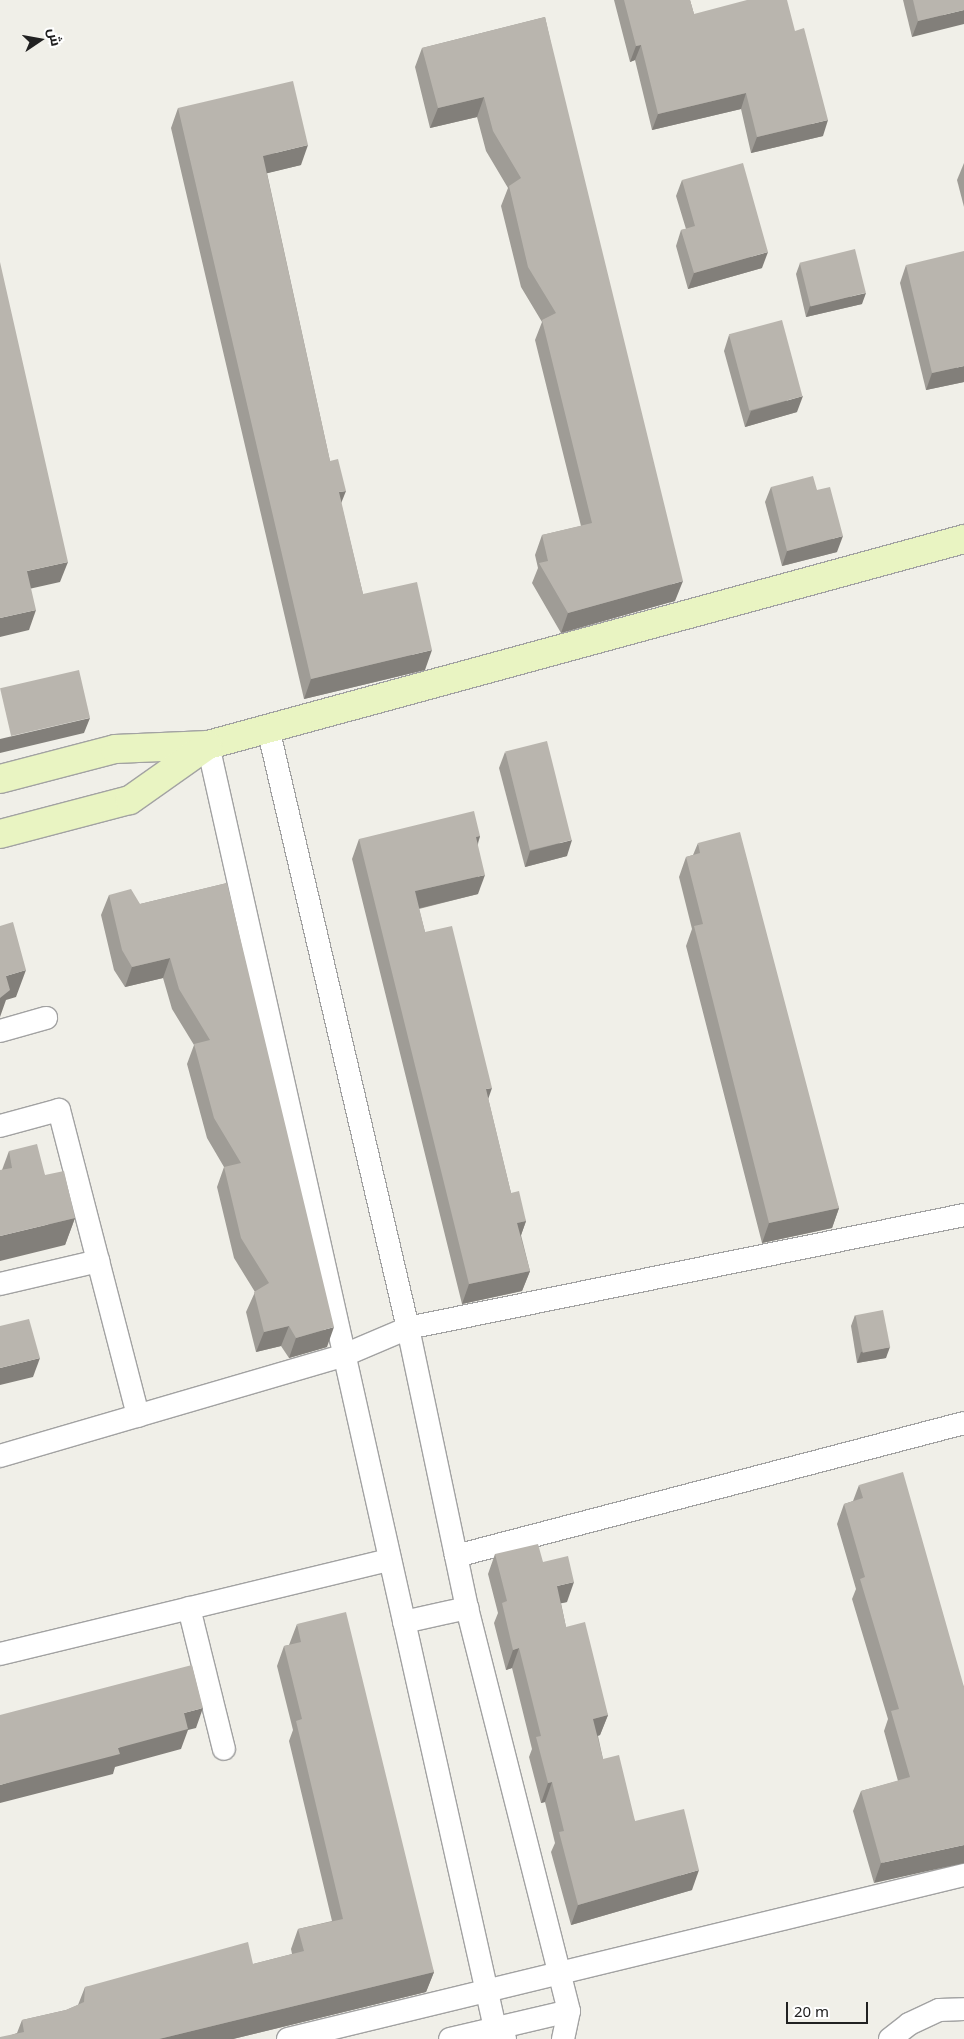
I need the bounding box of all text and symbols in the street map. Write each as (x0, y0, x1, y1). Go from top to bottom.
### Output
north arrow (15, 15, 65, 65)
text: ش (44, 26, 66, 48)
scale bar (789, 1992, 872, 2024)
text: 20 m (794, 2001, 829, 2021)

